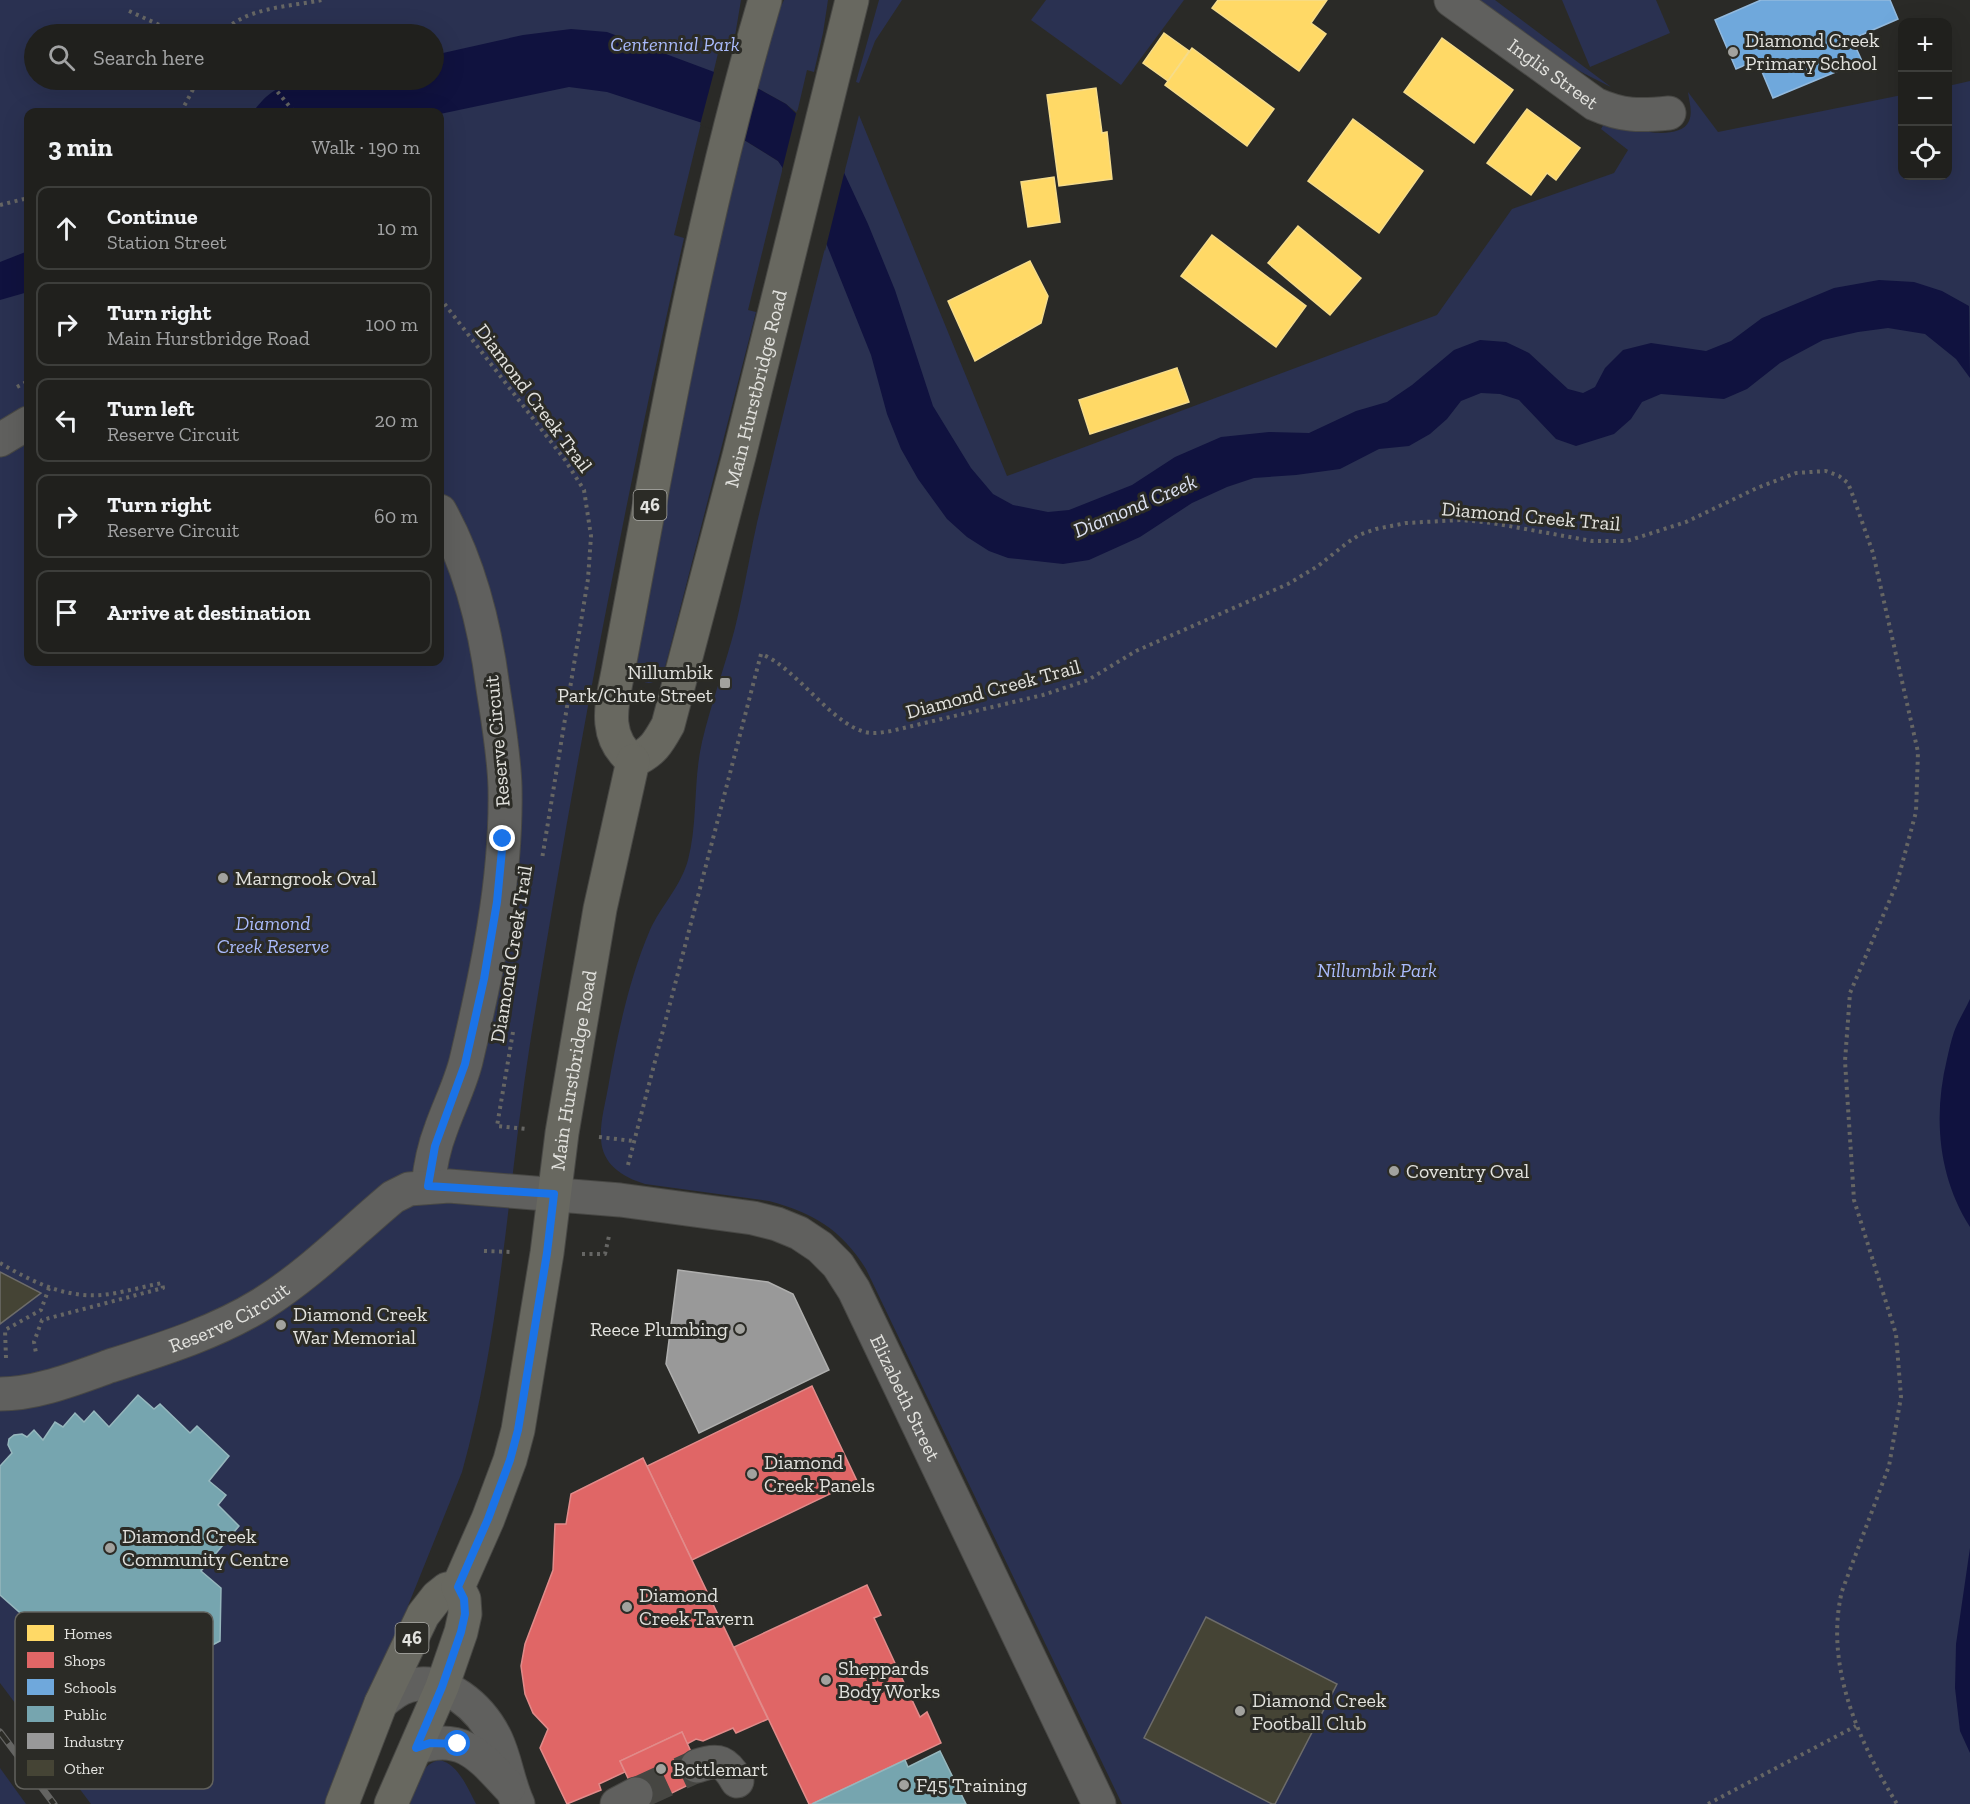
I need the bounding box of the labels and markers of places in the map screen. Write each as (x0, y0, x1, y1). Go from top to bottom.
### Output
place label: Diamond Creek Primary School (1745, 28, 1880, 75)
marker: Diamond Creek Primary School (1726, 45, 1740, 59)
place label: Nillumbik Park/Chute Street (557, 660, 714, 707)
marker: Nillumbik Park/Chute Street (718, 676, 732, 690)
place label: Marngrook Oval (235, 866, 377, 890)
marker: Marngrook Oval (216, 871, 230, 885)
place label: Coventry Oval (1406, 1159, 1529, 1183)
marker: Coventry Oval (1387, 1164, 1401, 1178)
place label: Diamond Creek War Memorial (293, 1302, 428, 1349)
place label: Reece Plumbing (590, 1317, 728, 1341)
marker: Diamond Creek War Memorial (274, 1318, 288, 1332)
marker: Reece Plumbing (733, 1322, 747, 1336)
place label: Diamond Creek Panels (764, 1450, 875, 1497)
marker: Diamond Creek Panels (745, 1467, 759, 1481)
place label: Diamond Creek Community Centre (122, 1524, 289, 1571)
marker: Diamond Creek Community Centre (103, 1541, 117, 1555)
place label: Diamond Creek Tavern (639, 1583, 754, 1630)
marker: Diamond Creek Tavern (620, 1600, 634, 1614)
place label: Sheppards Body Works (838, 1656, 940, 1703)
marker: Sheppards Body Works (819, 1673, 833, 1687)
place label: Diamond Creek Football Club (1252, 1688, 1387, 1735)
marker: Diamond Creek Football Club (1233, 1704, 1247, 1718)
place label: Bottlemart (673, 1757, 768, 1781)
marker: Bottlemart (654, 1762, 668, 1776)
place label: F45 Training (916, 1773, 1027, 1797)
marker: F45 Training (897, 1778, 911, 1792)

